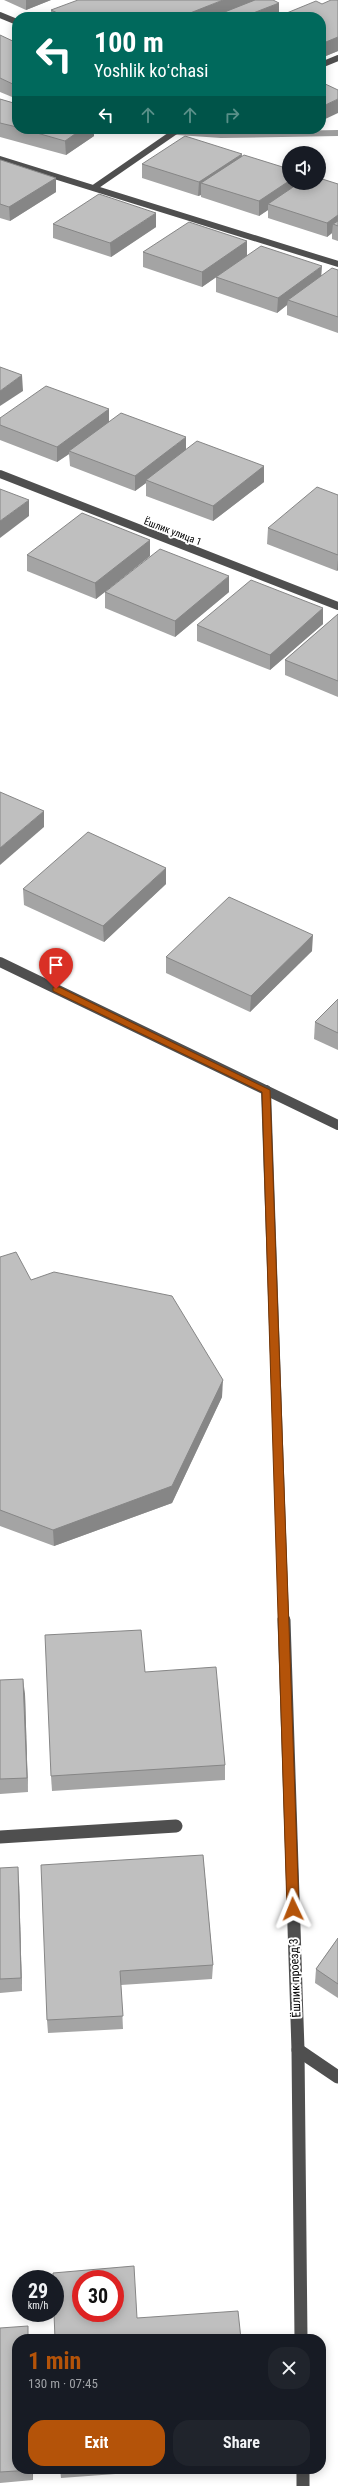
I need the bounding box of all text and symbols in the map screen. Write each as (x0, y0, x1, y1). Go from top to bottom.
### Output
text: 100 m (94, 26, 164, 59)
icon: left (28, 28, 80, 80)
text: Yoshlik koʻchasi (94, 60, 208, 81)
icon: left (95, 104, 117, 126)
icon: ahead (137, 104, 159, 126)
icon: ahead (179, 104, 201, 126)
icon: right (221, 104, 243, 126)
map controls (282, 146, 326, 190)
button: sound (282, 146, 326, 190)
street label: Ёшлик улица 1 (142, 515, 204, 547)
pin (39, 948, 73, 989)
icon: arrive (45, 954, 67, 976)
position arrow (272, 1888, 314, 1930)
street label: Ёшлик проезд 3 (286, 1938, 303, 2018)
speed limit sign: 30 (72, 2270, 124, 2322)
text: 29 (28, 2279, 48, 2303)
text: km/h (28, 2300, 48, 2311)
text: 1 min (28, 2347, 81, 2375)
button: close (268, 2347, 310, 2389)
text: 130 m · 07:45 (28, 2376, 98, 2391)
button: Exit (28, 2420, 165, 2466)
button: Share (173, 2420, 310, 2466)

